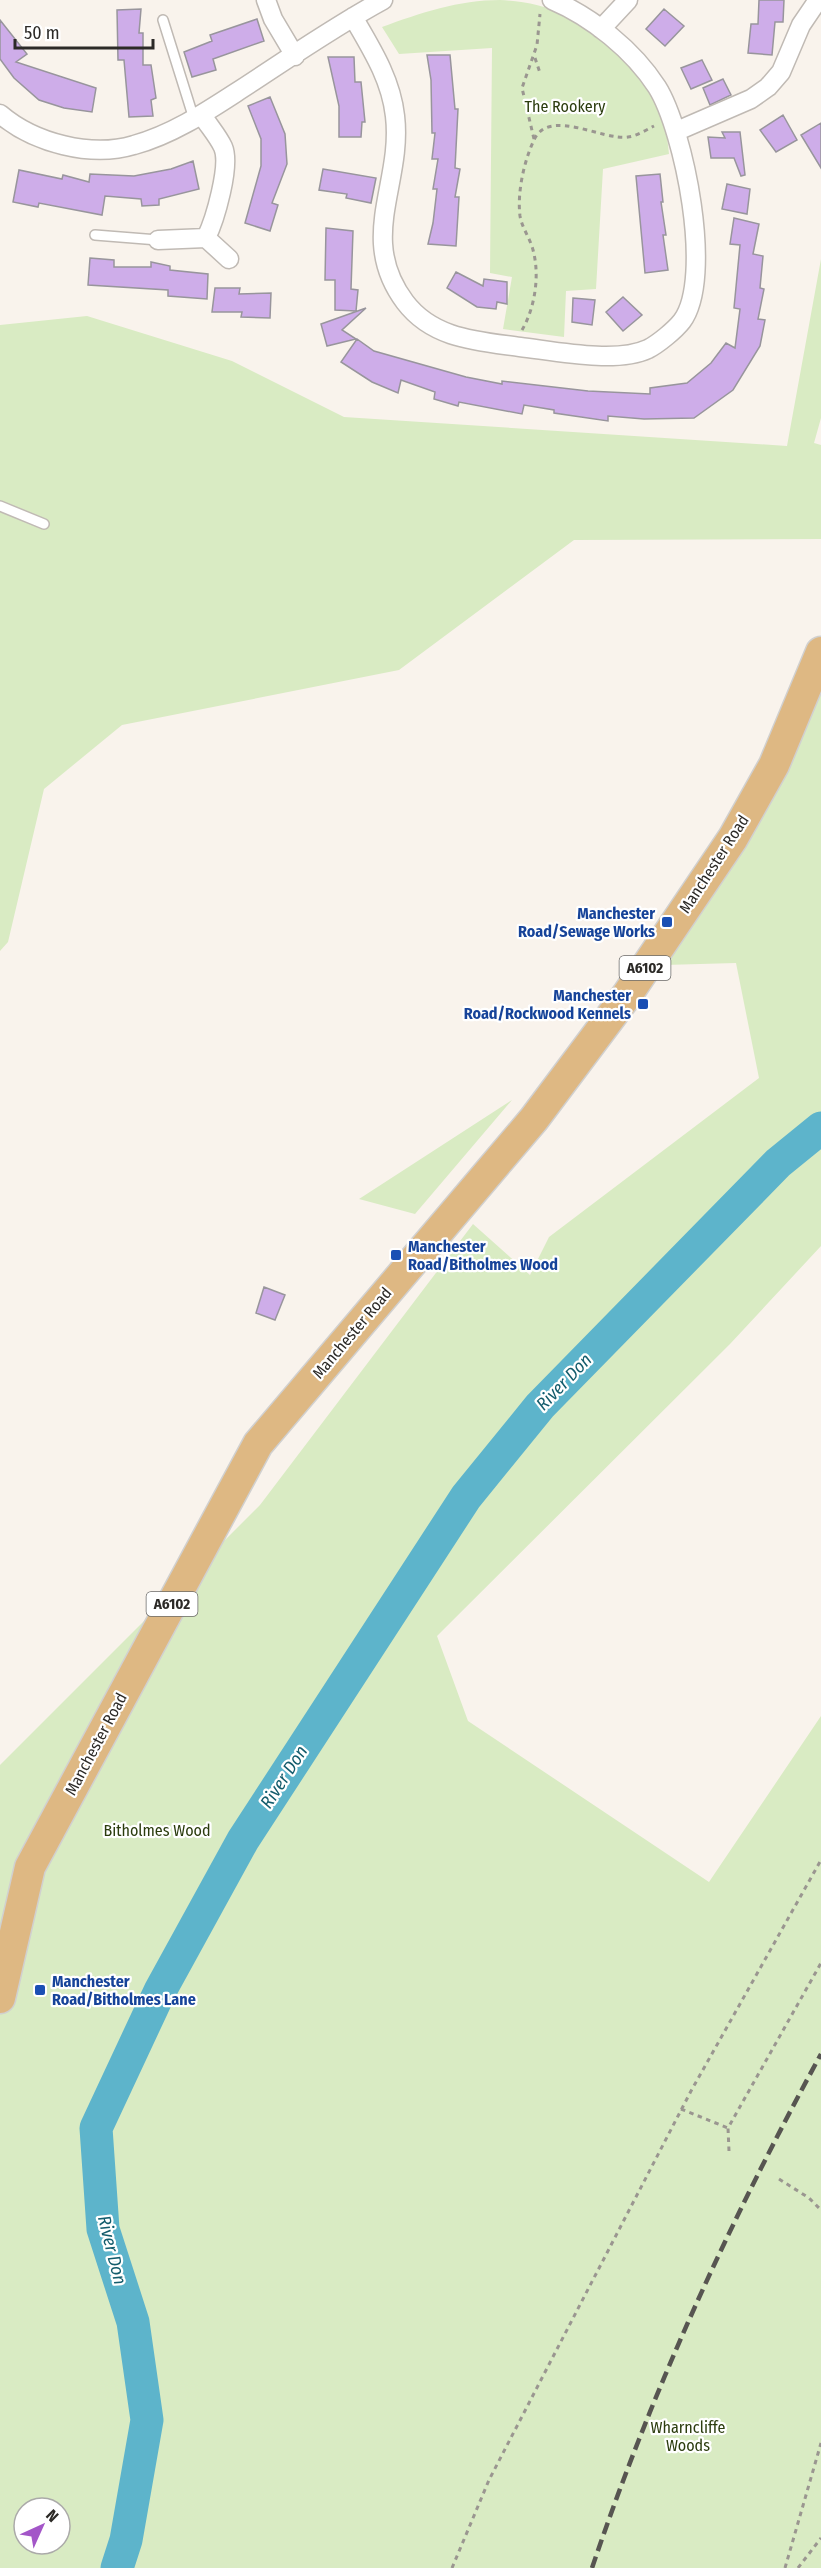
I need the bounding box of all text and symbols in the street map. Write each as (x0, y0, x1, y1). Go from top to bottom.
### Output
scale bar (15, 12, 153, 50)
text: 50 m (24, 22, 60, 44)
park label: The Rookery (525, 97, 606, 116)
street label: Manchester Road (675, 811, 753, 917)
place label: Manchester Road/Sewage Works (518, 904, 655, 941)
marker: Manchester Road/Sewage Works (660, 915, 674, 929)
road number: A6102 (620, 956, 670, 980)
place label: Manchester Road/Rockwood Kennels (464, 986, 631, 1023)
marker: Manchester Road/Rockwood Kennels (636, 997, 650, 1011)
place label: Manchester Road/Bitholmes Wood (408, 1237, 558, 1274)
marker: Manchester Road/Bitholmes Wood (389, 1248, 403, 1262)
street label: Manchester Road (308, 1284, 396, 1382)
water label: River Don (532, 1349, 596, 1415)
road number: A6102 (146, 1592, 198, 1616)
street label: Manchester Road (61, 1690, 131, 1798)
water label: River Don (256, 1741, 312, 1813)
park label: Bitholmes Wood (103, 1821, 211, 1840)
place label: Manchester Road/Bitholmes Lane (52, 1972, 196, 2009)
marker: Manchester Road/Bitholmes Lane (33, 1983, 47, 1997)
water label: River Don (93, 2213, 131, 2287)
park label: Wharncliffe Woods (651, 2418, 726, 2455)
north arrow (12, 2496, 72, 2556)
text: N (42, 2506, 62, 2526)

